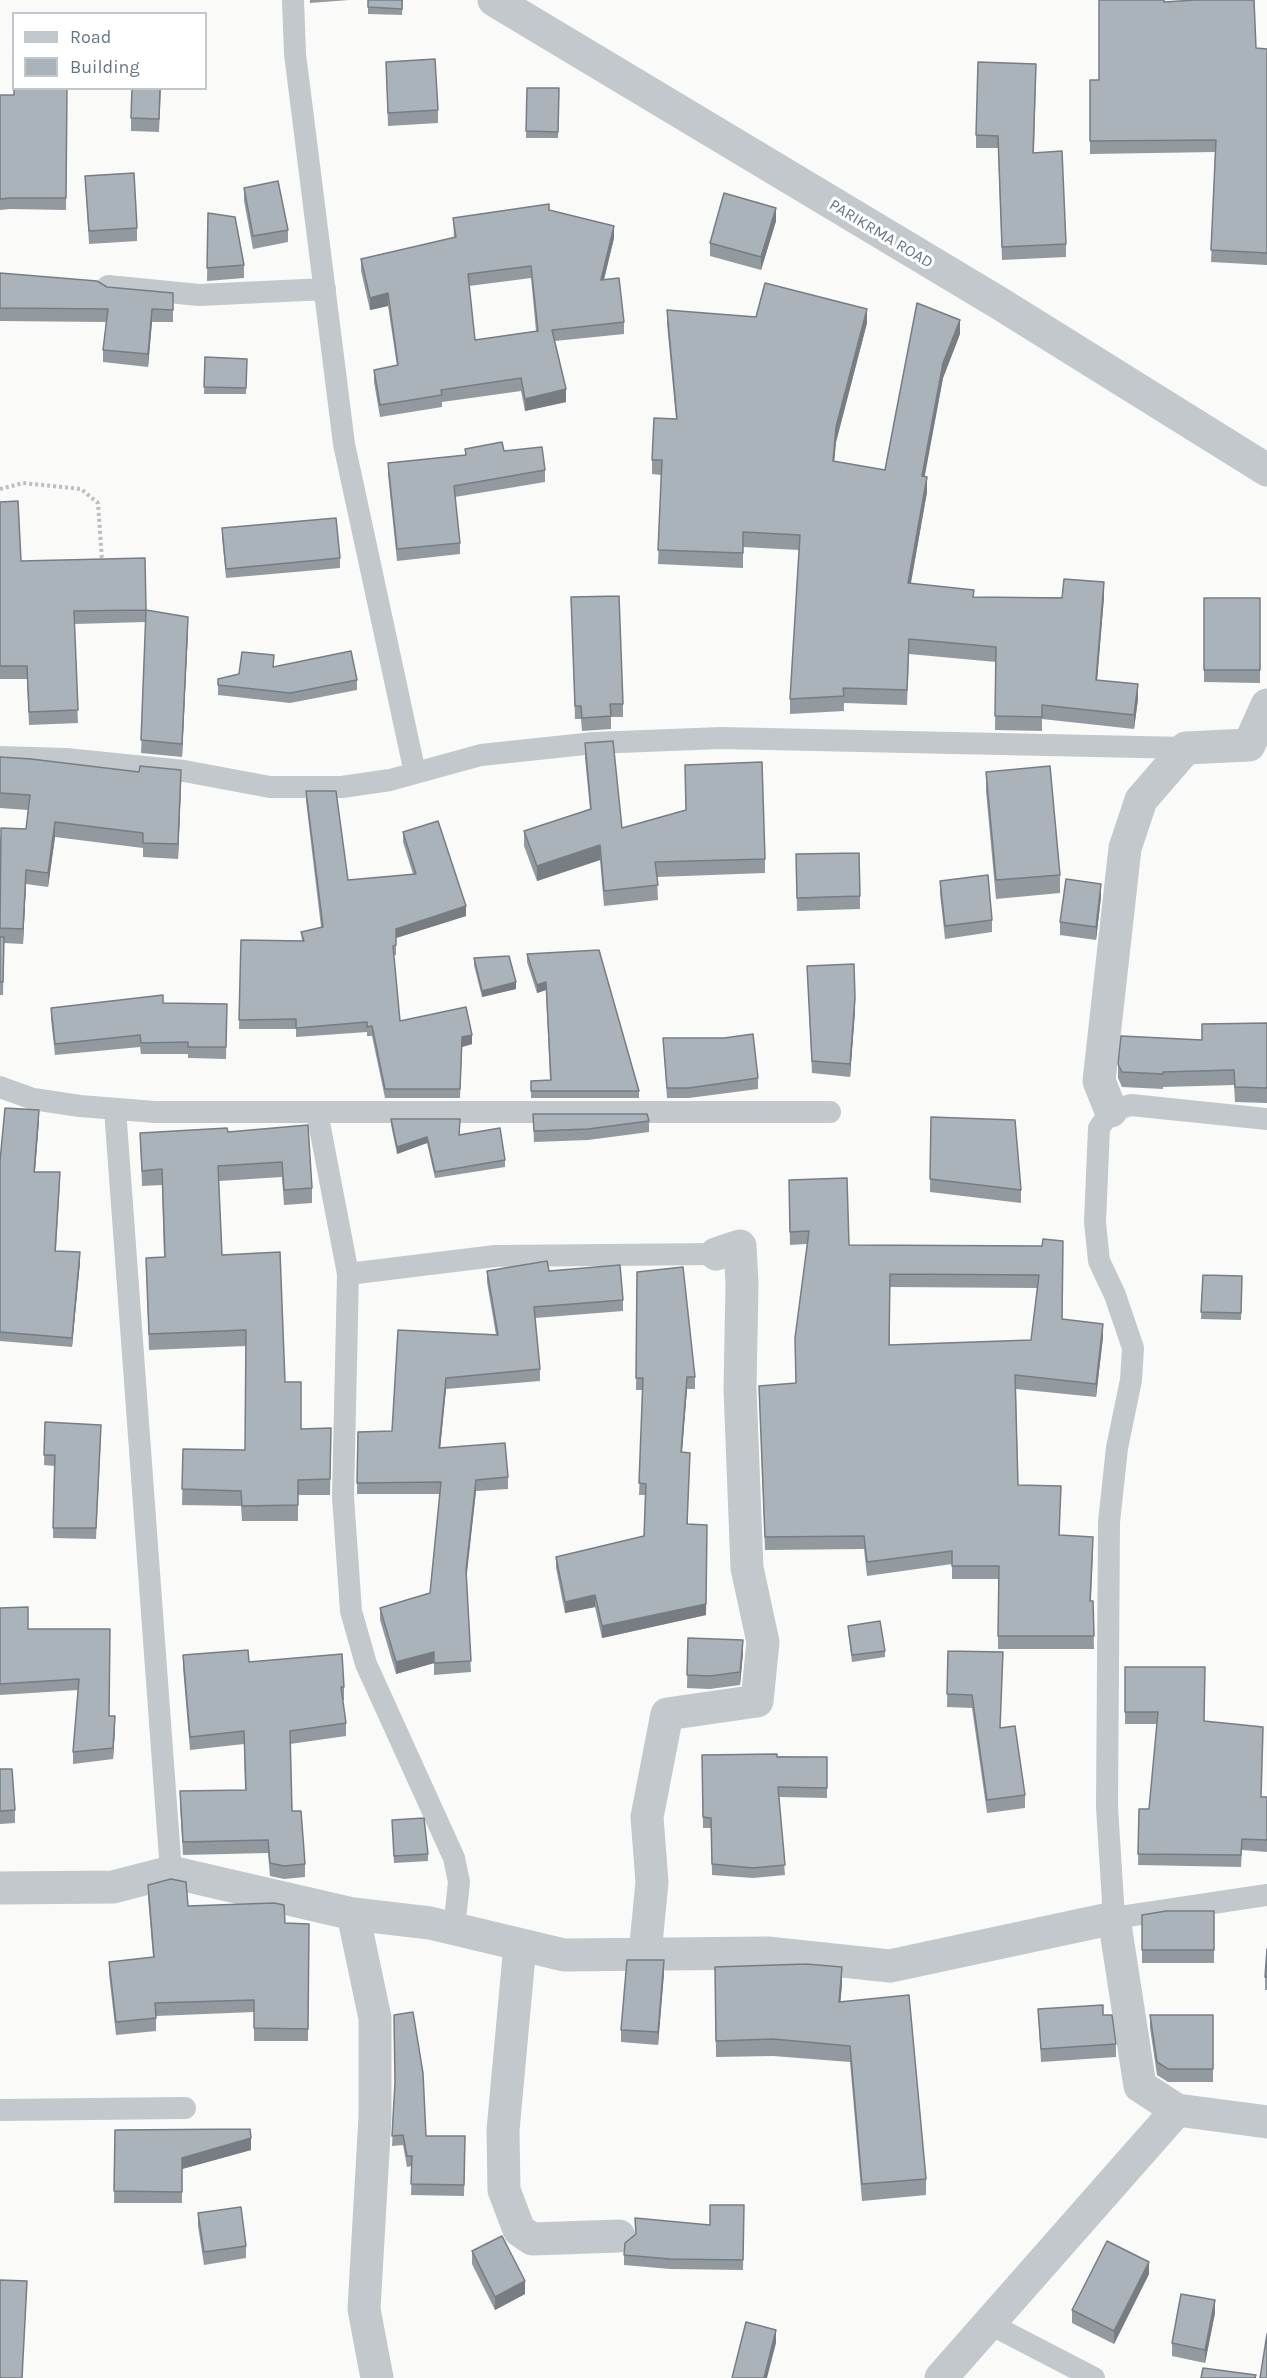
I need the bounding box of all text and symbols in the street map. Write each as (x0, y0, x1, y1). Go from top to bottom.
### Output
legend (12, 12, 207, 90)
text: Road (70, 26, 111, 48)
text: Building (70, 56, 140, 78)
street label: PARIKRMA ROAD (826, 195, 936, 273)

